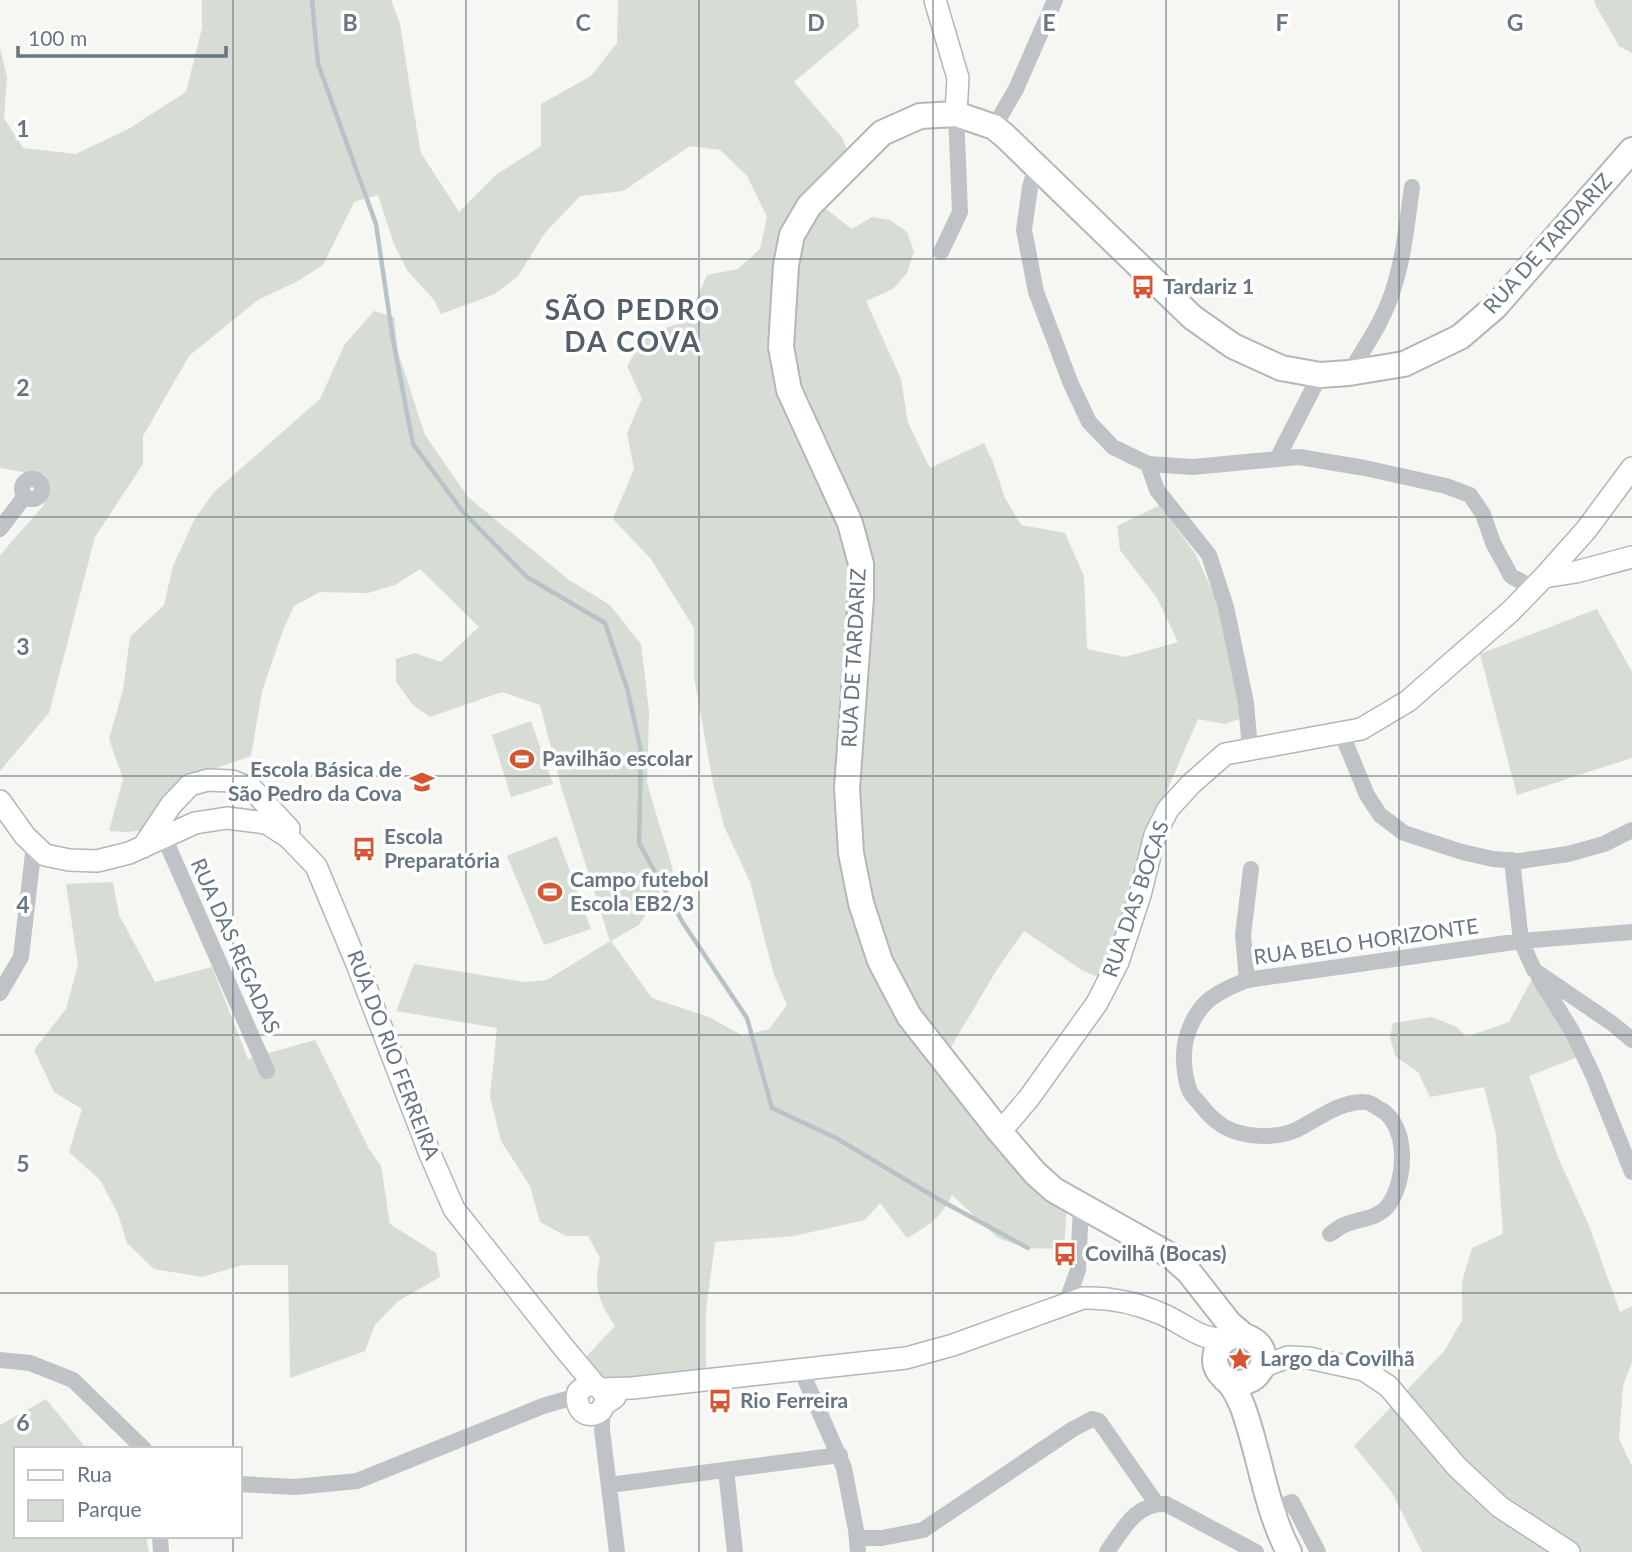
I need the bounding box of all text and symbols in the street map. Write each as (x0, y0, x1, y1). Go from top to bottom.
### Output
text: B (342, 8, 358, 36)
text: C (575, 8, 591, 36)
text: D (807, 8, 825, 36)
text: E (1042, 8, 1056, 36)
text: F (1275, 8, 1289, 36)
text: G (1507, 8, 1523, 36)
scale bar (18, 14, 226, 58)
text: 100 m (28, 25, 87, 50)
text: 1 (16, 114, 30, 142)
street label: RUA DE TARDARIZ (1477, 168, 1616, 318)
bus stop icon: Tardariz 1 (1129, 273, 1157, 301)
place label: Tardariz 1 (1163, 273, 1254, 298)
district label: SÃO PEDRO DA COVA (545, 292, 721, 358)
text: 2 (16, 373, 30, 401)
street label: RUA DE TARDARIZ (835, 568, 870, 748)
text: 3 (16, 632, 30, 660)
sports icon: Pavilhão escolar (508, 745, 536, 773)
place label: Pavilhão escolar (542, 745, 693, 770)
place label: Escola Básica de São Pedro da Cova (228, 756, 402, 805)
school or university icon: Escola Básica de São Pedro da Cova (408, 768, 436, 796)
street label: RUA DAS BOCAS (1096, 817, 1173, 980)
place label: Escola Preparatória (384, 823, 500, 872)
bus stop icon: Escola Preparatória (350, 835, 378, 863)
street label: RUA DAS REGADAS (186, 854, 286, 1037)
place label: Campo futebol Escola EB2/3 (570, 866, 709, 915)
sports icon: Campo futebol Escola EB2/3 (536, 878, 564, 906)
text: 4 (16, 890, 30, 918)
street label: RUA BELO HORIZONTE (1252, 912, 1480, 969)
street label: RUA DO RIO FERREIRA (343, 946, 446, 1163)
text: 5 (16, 1149, 30, 1177)
bus stop icon: Covilhã (Bocas) (1051, 1240, 1079, 1268)
place label: Covilhã (Bocas) (1085, 1240, 1226, 1265)
place icon: Largo da Covilhã (1226, 1345, 1254, 1373)
place label: Largo da Covilhã (1260, 1345, 1415, 1370)
bus stop icon: Rio Ferreira (706, 1387, 734, 1415)
place label: Rio Ferreira (740, 1387, 848, 1412)
text: 6 (16, 1408, 30, 1436)
legend (14, 1447, 242, 1538)
text: Rua (77, 1461, 112, 1486)
text: Parque (77, 1496, 142, 1521)

